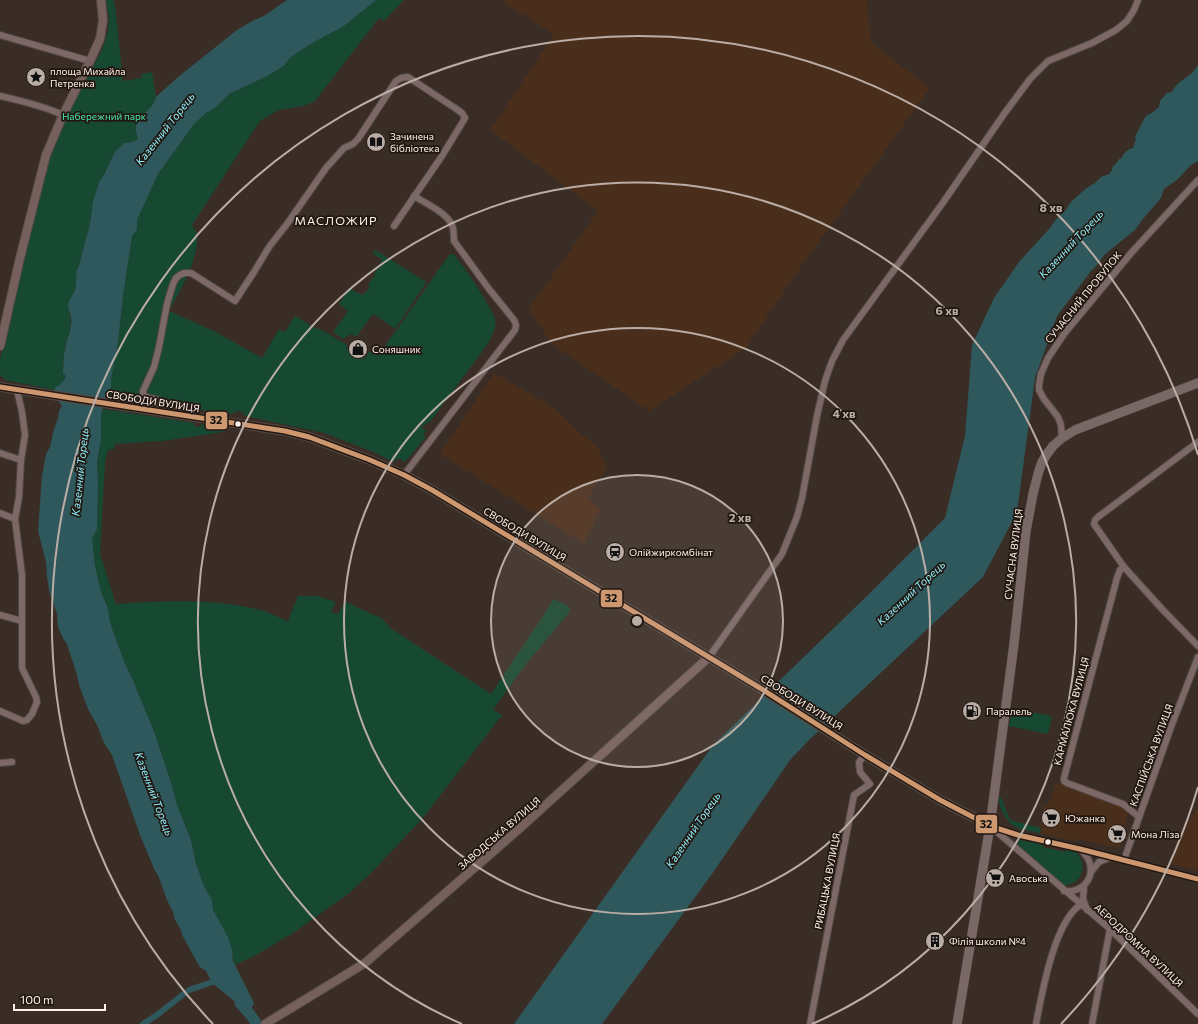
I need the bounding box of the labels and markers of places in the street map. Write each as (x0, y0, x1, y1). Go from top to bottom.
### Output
place label: площа Михайла Петренка (50, 65, 126, 89)
place icon: площа Михайла Петренка (25, 66, 47, 88)
place label: Зачинена бібліотека (390, 130, 439, 154)
library icon: Зачинена бібліотека (365, 131, 387, 153)
shop icon: Соняшник (347, 338, 369, 360)
place label: Соняшник (372, 343, 422, 355)
unlabelled marker (233, 419, 243, 429)
station icon: Олійжиркомбiнат (604, 541, 626, 563)
place label: Олійжиркомбiнат (629, 546, 713, 558)
centre of rings (630, 614, 644, 628)
fuel station icon: Паралель (961, 700, 983, 722)
place label: Паралель (986, 705, 1032, 717)
supermarket icon: Южанка (1040, 807, 1062, 829)
place label: Южанка (1065, 812, 1105, 824)
supermarket icon: Мона Ліза (1106, 823, 1128, 845)
place label: Мона Ліза (1131, 828, 1179, 840)
unlabelled marker (1043, 837, 1053, 847)
supermarket icon: Авоська (984, 867, 1006, 889)
place label: Авоська (1009, 872, 1048, 884)
building icon: Філія школи №4 (924, 930, 946, 952)
place label: Філія школи №4 (949, 935, 1026, 947)

